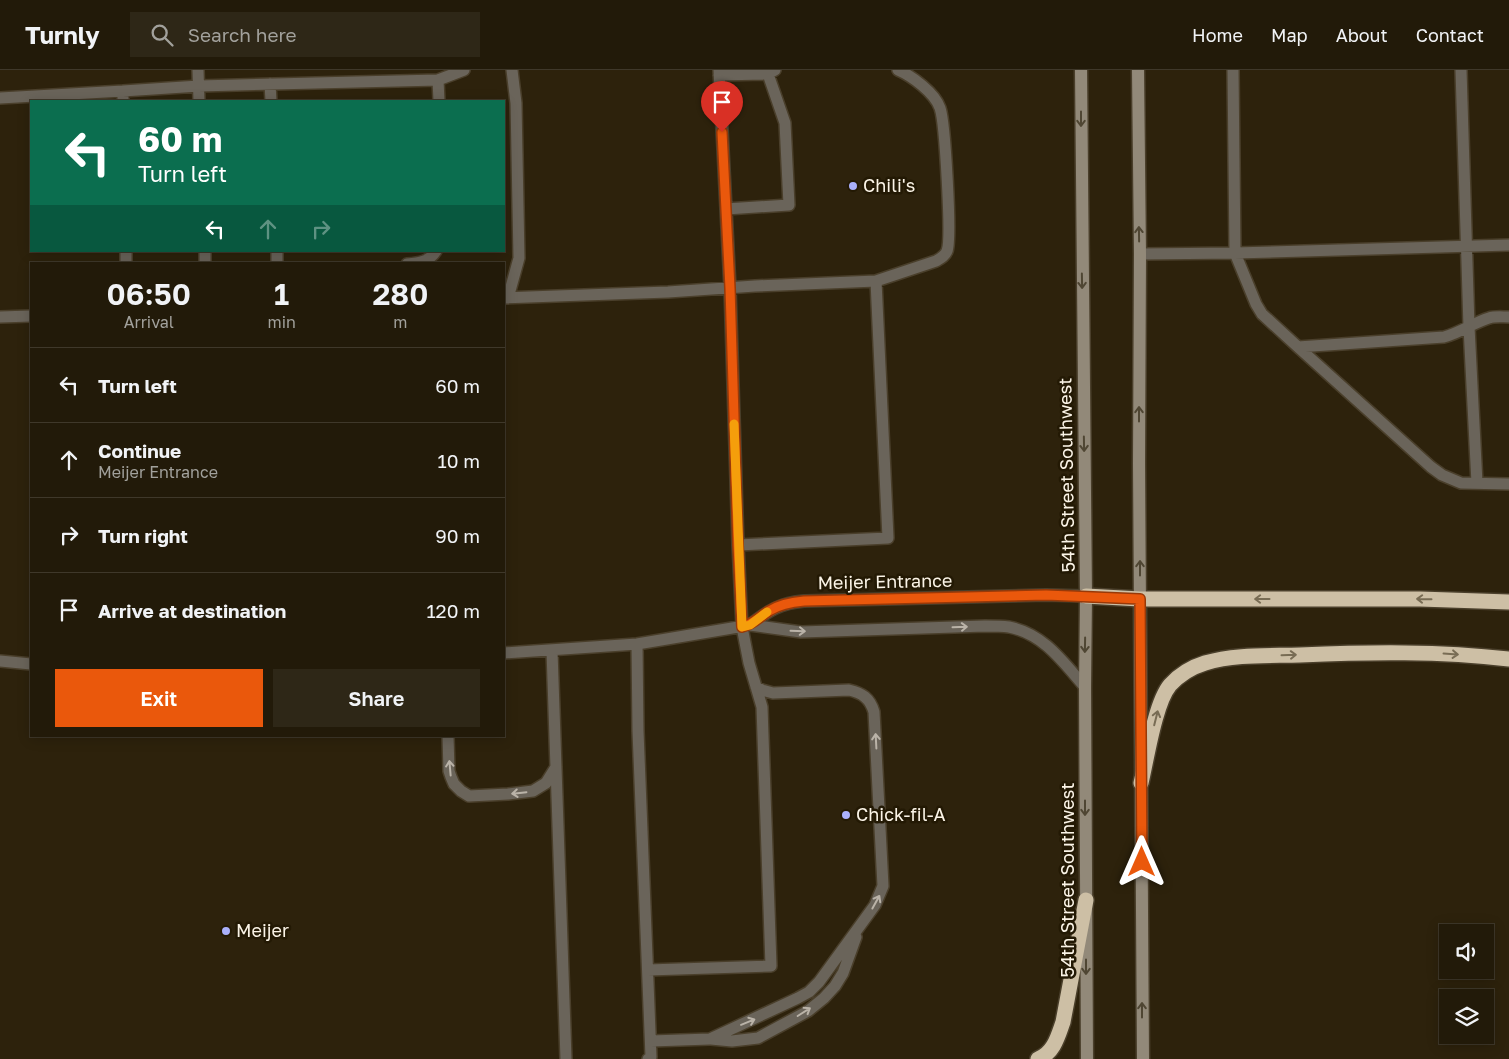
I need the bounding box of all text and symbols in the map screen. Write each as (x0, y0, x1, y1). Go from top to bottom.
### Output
search box (130, 12, 480, 57)
text: Turnly (25, 20, 100, 49)
icon: search (148, 21, 176, 49)
text: Search here (188, 23, 297, 46)
text: Home (1192, 24, 1243, 46)
text: Map (1271, 24, 1308, 46)
text: About (1336, 24, 1388, 46)
text: Contact (1416, 24, 1484, 46)
pin (701, 81, 743, 132)
icon: arrive (708, 88, 736, 116)
one-way arrow (1076, 110, 1086, 126)
text: 60 m (138, 118, 222, 160)
icon: left (55, 120, 120, 185)
text: Turn left (138, 160, 227, 187)
place label: Chili's (863, 174, 915, 196)
marker: Chili's (847, 180, 859, 192)
icon: left (201, 215, 229, 243)
icon: ahead (254, 215, 282, 243)
icon: right (307, 215, 335, 243)
one-way arrow (1135, 226, 1144, 242)
one-way arrow (1078, 273, 1087, 289)
text: 06:50 (107, 276, 191, 312)
text: 1 (274, 276, 289, 312)
text: 280 (372, 276, 428, 312)
text: Arrival (124, 312, 174, 332)
text: min (268, 312, 296, 332)
text: m (393, 312, 407, 332)
icon: left (55, 371, 83, 399)
text: Turn left (98, 374, 177, 397)
text: 60 m (435, 374, 480, 397)
street label: 54th Street Southwest (1053, 377, 1079, 573)
one-way arrow (1134, 406, 1144, 422)
one-way arrow (1079, 435, 1089, 451)
text: Continue (98, 439, 181, 462)
icon: ahead (55, 446, 83, 474)
text: 10 m (437, 449, 480, 472)
text: Meijer Entrance (98, 462, 218, 482)
icon: right (55, 521, 83, 549)
text: Turn right (98, 524, 188, 547)
text: 90 m (435, 524, 480, 547)
one-way arrow (1135, 560, 1145, 576)
street label: Meijer Entrance (817, 569, 953, 593)
one-way arrow (1254, 594, 1270, 604)
one-way arrow (1416, 595, 1432, 604)
icon: arrive (55, 596, 83, 624)
text: Arrive at destination (98, 599, 286, 622)
text: 120 m (426, 599, 480, 622)
one-way arrow (952, 622, 968, 631)
one-way arrow (790, 627, 806, 636)
one-way arrow (1080, 636, 1090, 653)
one-way arrow (1280, 650, 1297, 660)
one-way arrow (1443, 650, 1459, 659)
button: Exit (55, 669, 263, 727)
button: Share (273, 669, 480, 727)
one-way arrow (1152, 711, 1161, 727)
one-way arrow (871, 734, 880, 750)
one-way arrow (445, 760, 454, 776)
street label: 54th Street Southwest (1056, 783, 1078, 977)
one-way arrow (511, 788, 527, 798)
one-way arrow (1080, 799, 1090, 815)
place label: Chick-fil-A (856, 803, 946, 825)
marker: Chick-fil-A (840, 809, 852, 821)
position arrow (1115, 835, 1167, 887)
one-way arrow (872, 895, 881, 910)
place label: Meijer (236, 919, 289, 941)
map controls (1439, 924, 1494, 1044)
button: sound (1439, 924, 1494, 979)
marker: Meijer (220, 925, 232, 937)
one-way arrow (1081, 958, 1091, 974)
button: layers (1439, 989, 1494, 1044)
one-way arrow (1137, 1003, 1147, 1019)
one-way arrow (797, 1007, 811, 1018)
one-way arrow (740, 1017, 755, 1026)

